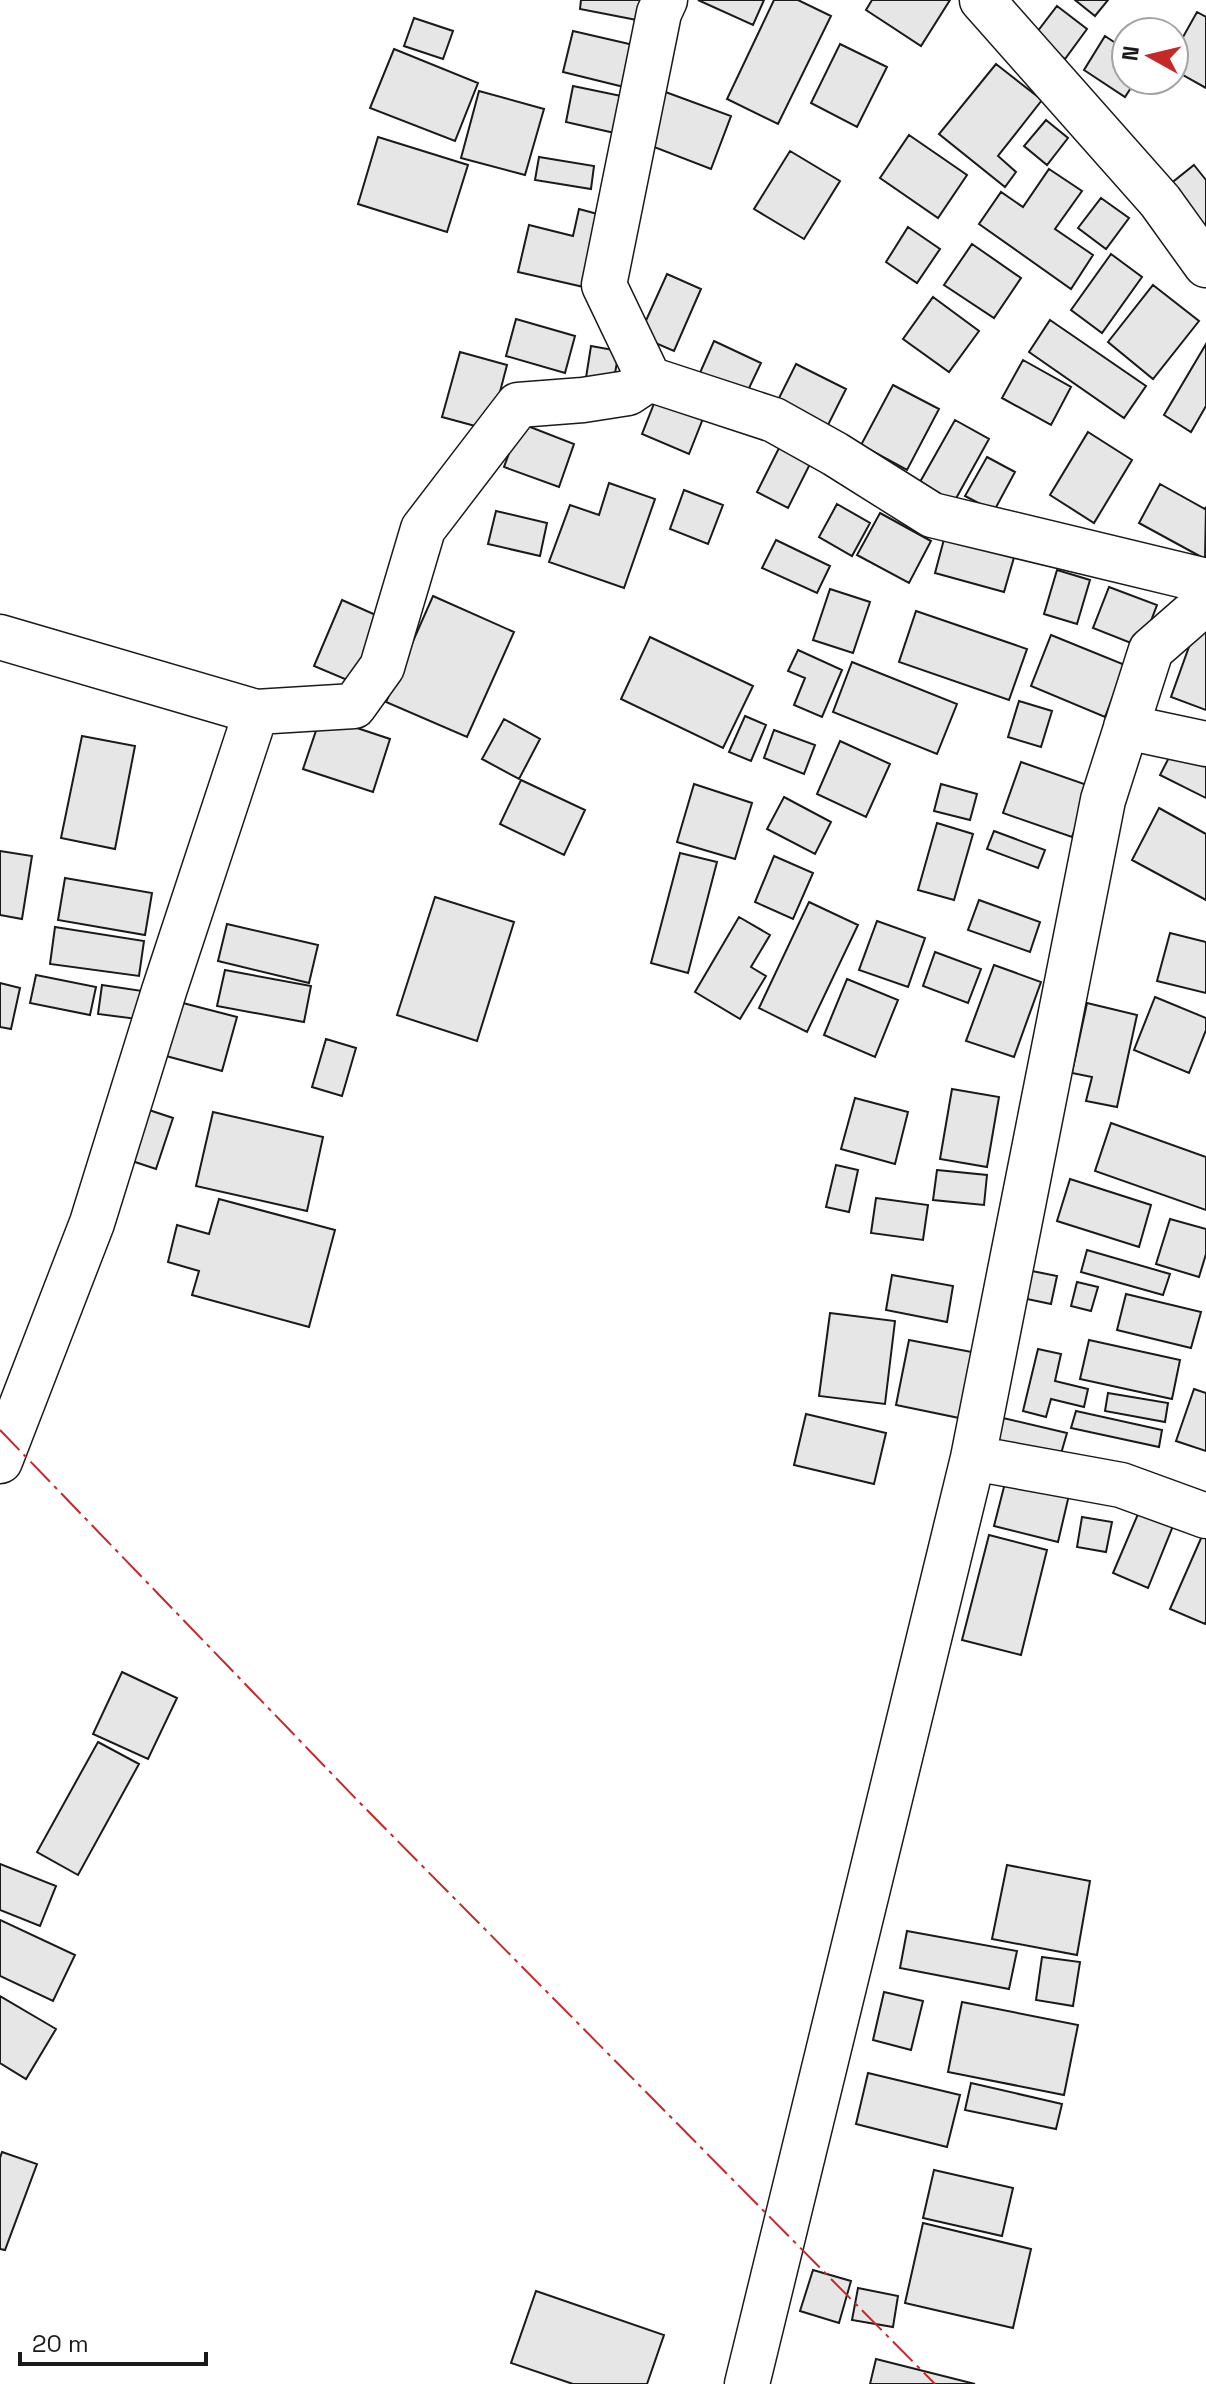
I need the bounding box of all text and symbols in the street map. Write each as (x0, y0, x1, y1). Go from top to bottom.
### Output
north arrow (1110, 16, 1190, 96)
text: N (1115, 44, 1145, 62)
scale bar (20, 2316, 206, 2366)
text: 20 m (32, 2328, 89, 2359)

